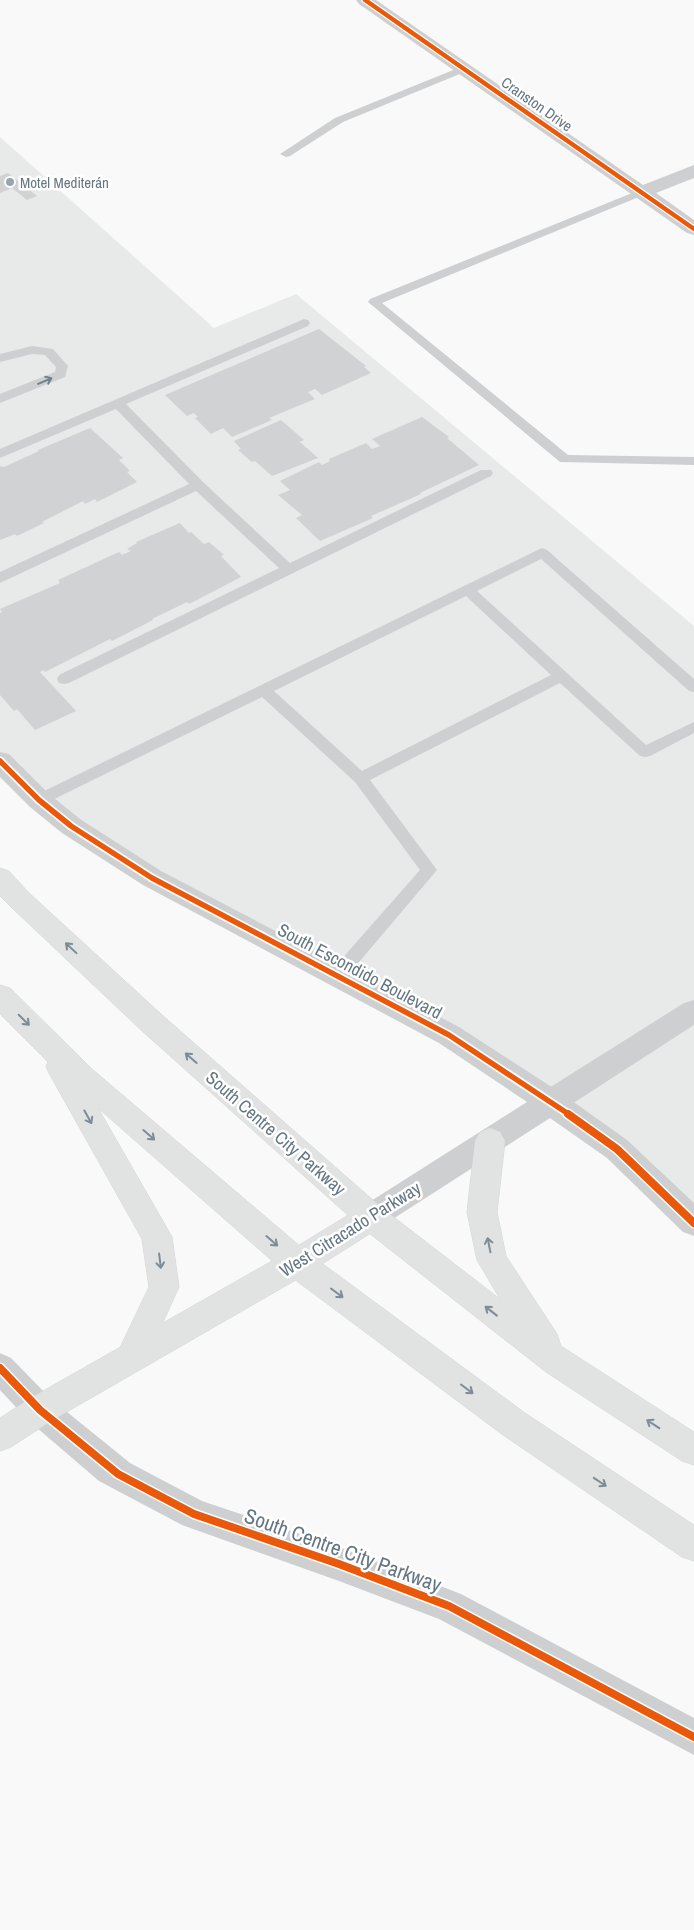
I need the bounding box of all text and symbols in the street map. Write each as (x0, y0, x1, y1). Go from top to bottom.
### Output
street label: Cranston Drive (497, 72, 577, 136)
place label: Motel Mediterán (20, 172, 109, 193)
marker: Motel Mediterán (4, 176, 16, 188)
one-way arrow (37, 375, 52, 385)
street label: South Escondido Boulevard (273, 917, 447, 1025)
one-way arrow (65, 942, 77, 954)
one-way arrow (18, 1014, 30, 1026)
one-way arrow (184, 1052, 197, 1063)
street label: South Centre City Parkway (201, 1065, 352, 1201)
one-way arrow (83, 1109, 93, 1124)
one-way arrow (142, 1129, 155, 1140)
street label: West Citracado Parkway (275, 1175, 426, 1283)
one-way arrow (265, 1235, 278, 1247)
one-way arrow (484, 1238, 493, 1254)
one-way arrow (155, 1252, 165, 1268)
one-way arrow (330, 1287, 343, 1298)
one-way arrow (485, 1305, 498, 1316)
one-way arrow (460, 1384, 473, 1395)
one-way arrow (646, 1419, 660, 1429)
one-way arrow (593, 1477, 607, 1487)
street label: South Centre City Parkway (240, 1501, 446, 1599)

